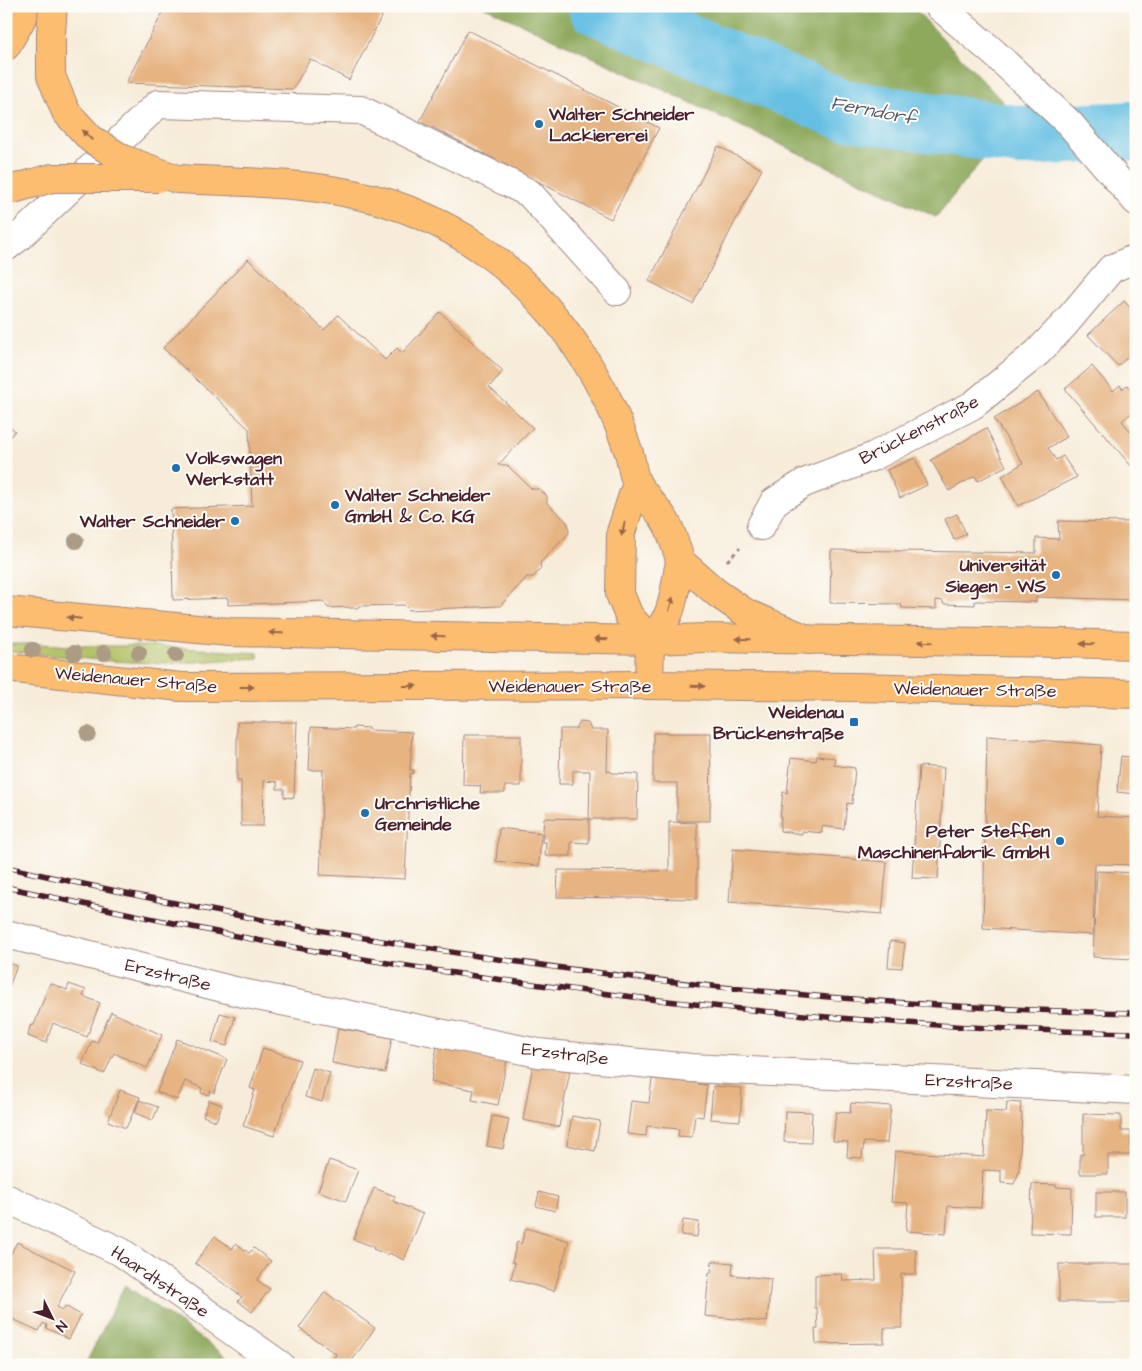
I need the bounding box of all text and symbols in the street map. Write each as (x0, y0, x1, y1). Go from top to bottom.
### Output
water label: Ferndorf (828, 90, 920, 133)
place label: Walter Schneider Lackiererei (548, 102, 694, 148)
marker: Walter Schneider Lackiererei (533, 118, 545, 130)
one-way arrow (81, 129, 93, 141)
street label: Brückenstraße (855, 389, 983, 471)
place label: Volkswagen Werkstatt (185, 446, 282, 492)
marker: Volkswagen Werkstatt (170, 462, 182, 474)
place label: Walter Schneider GmbH & Co. KG (344, 483, 490, 529)
marker: Walter Schneider GmbH & Co. KG (329, 499, 341, 511)
place label: Walter Schneider (79, 509, 225, 534)
marker: Walter Schneider (229, 515, 241, 527)
one-way arrow (619, 521, 627, 536)
place label: Universität Siegen - WS (944, 553, 1047, 600)
marker: Universität Siegen - WS (1050, 569, 1062, 581)
one-way arrow (668, 596, 676, 611)
one-way arrow (65, 614, 81, 622)
one-way arrow (268, 628, 284, 636)
one-way arrow (430, 632, 446, 640)
one-way arrow (593, 635, 609, 643)
one-way arrow (735, 635, 751, 643)
one-way arrow (916, 638, 932, 646)
one-way arrow (1079, 640, 1095, 648)
street label: Weidenauer Straße (54, 660, 219, 700)
street label: Weidenauer Straße (488, 674, 652, 699)
street label: Weidenauer Straße (893, 676, 1057, 704)
one-way arrow (402, 682, 418, 690)
one-way arrow (690, 682, 706, 690)
one-way arrow (240, 683, 256, 691)
place label: Weidenau Brückenstraße (713, 700, 844, 746)
marker: Weidenau Brückenstraße (848, 716, 860, 728)
place label: Urchristliche Gemeinde (375, 791, 480, 837)
marker: Urchristliche Gemeinde (359, 807, 371, 819)
place label: Peter Steffen Maschinenfabrik GmbH (858, 819, 1050, 865)
marker: Peter Steffen Maschinenfabrik GmbH (1054, 835, 1066, 847)
street label: Erzstraße (123, 952, 214, 998)
street label: Erzstraße (520, 1036, 610, 1072)
street label: Erzstraße (925, 1067, 1014, 1097)
street label: Haardtstraße (106, 1240, 214, 1324)
north arrow (28, 1294, 78, 1344)
text: N (50, 1316, 71, 1336)

